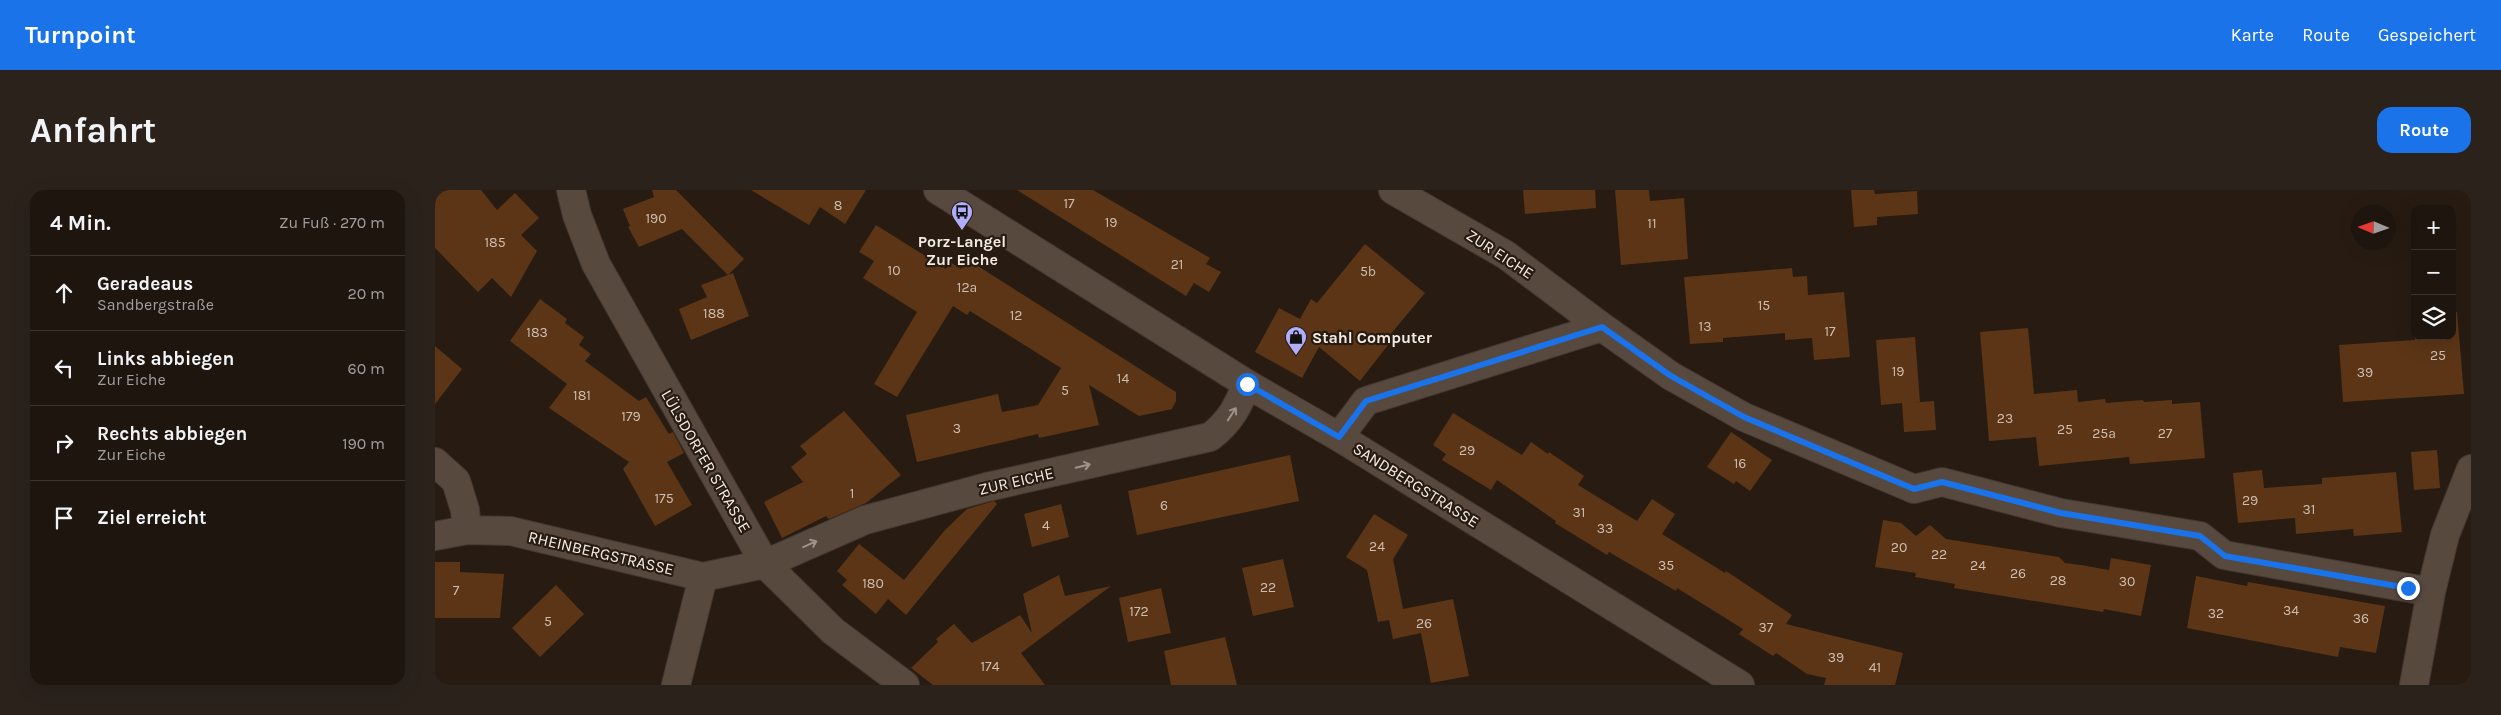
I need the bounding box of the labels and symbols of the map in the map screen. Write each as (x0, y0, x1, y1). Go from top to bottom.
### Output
house number: 17 (1063, 195, 1075, 212)
house number: 8 (834, 197, 842, 214)
bus stop icon: Porz-Langel Zur Eiche (950, 200, 974, 231)
north arrow (2351, 205, 2396, 250)
house number: 190 (645, 210, 667, 227)
house number: 19 (1105, 214, 1117, 231)
house number: 11 (1647, 215, 1657, 232)
street label: ZUR EICHE (1463, 225, 1537, 283)
place label: Porz-Langel Zur Eiche (918, 232, 1006, 269)
house number: 185 (484, 234, 506, 251)
house number: 21 (1171, 256, 1183, 273)
house number: 10 (888, 262, 900, 279)
house number: 5b (1360, 263, 1376, 280)
house number: 12a (957, 279, 977, 296)
house number: 15 (1758, 297, 1770, 314)
house number: 188 (703, 305, 725, 322)
house number: 12 (1010, 307, 1022, 324)
house number: 13 (1699, 318, 1711, 335)
house number: 17 (1824, 323, 1836, 340)
house number: 183 (526, 324, 548, 341)
shop icon: Stahl Computer (1284, 325, 1308, 356)
place label: Stahl Computer (1312, 328, 1433, 347)
house number: 25 (2430, 347, 2446, 364)
house number: 19 (1892, 363, 1904, 380)
house number: 39 (2357, 364, 2373, 381)
house number: 14 (1117, 370, 1129, 387)
route start (1236, 373, 1259, 396)
house number: 5 (1061, 382, 1069, 399)
street label: LÜLSDORFER STRASSE (657, 386, 755, 536)
house number: 181 (573, 387, 591, 404)
house number: 179 (621, 408, 641, 425)
one-way arrow (1228, 408, 1238, 422)
house number: 23 (1997, 410, 2013, 427)
house number: 3 (953, 420, 961, 437)
house number: 25 (2057, 421, 2073, 438)
house number: 25a (2092, 425, 2116, 442)
house number: 27 (2158, 425, 2173, 442)
street label: SANDBERGSTRASSE (1350, 439, 1482, 531)
house number: 29 (1459, 442, 1475, 459)
house number: 16 (1734, 455, 1746, 472)
one-way arrow (1075, 461, 1091, 470)
street label: ZUR EICHE (977, 463, 1055, 499)
house number: 1 (850, 485, 854, 502)
house number: 175 (654, 490, 674, 507)
house number: 29 (2242, 492, 2258, 509)
house number: 6 (1160, 497, 1168, 514)
house number: 31 (2303, 501, 2315, 518)
house number: 31 (1573, 504, 1585, 521)
house number: 4 (1042, 517, 1050, 534)
house number: 33 (1597, 520, 1613, 537)
street label: RHEINBERGSTRASSE (526, 527, 676, 579)
house number: 24 (1369, 538, 1385, 555)
one-way arrow (802, 539, 817, 549)
house number: 20 (1891, 539, 1907, 556)
house number: 22 (1931, 546, 1947, 563)
house number: 35 (1658, 557, 1674, 574)
house number: 24 (1970, 557, 1986, 574)
house number: 26 (2010, 565, 2026, 582)
house number: 28 (2050, 572, 2066, 589)
house number: 30 (2119, 573, 2135, 590)
house number: 180 (862, 575, 884, 592)
route end (2397, 577, 2420, 600)
house number: 22 (1260, 579, 1276, 596)
house number: 7 (453, 582, 460, 599)
house number: 34 (2283, 602, 2299, 619)
house number: 172 (1129, 603, 1149, 620)
house number: 32 (2208, 605, 2224, 622)
house number: 36 (2353, 610, 2369, 627)
house number: 5 (544, 613, 552, 630)
house number: 26 (1416, 615, 1432, 632)
house number: 37 (1759, 619, 1774, 636)
house number: 39 (1828, 649, 1844, 666)
house number: 174 (980, 658, 1000, 675)
house number: 41 (1869, 659, 1881, 676)

